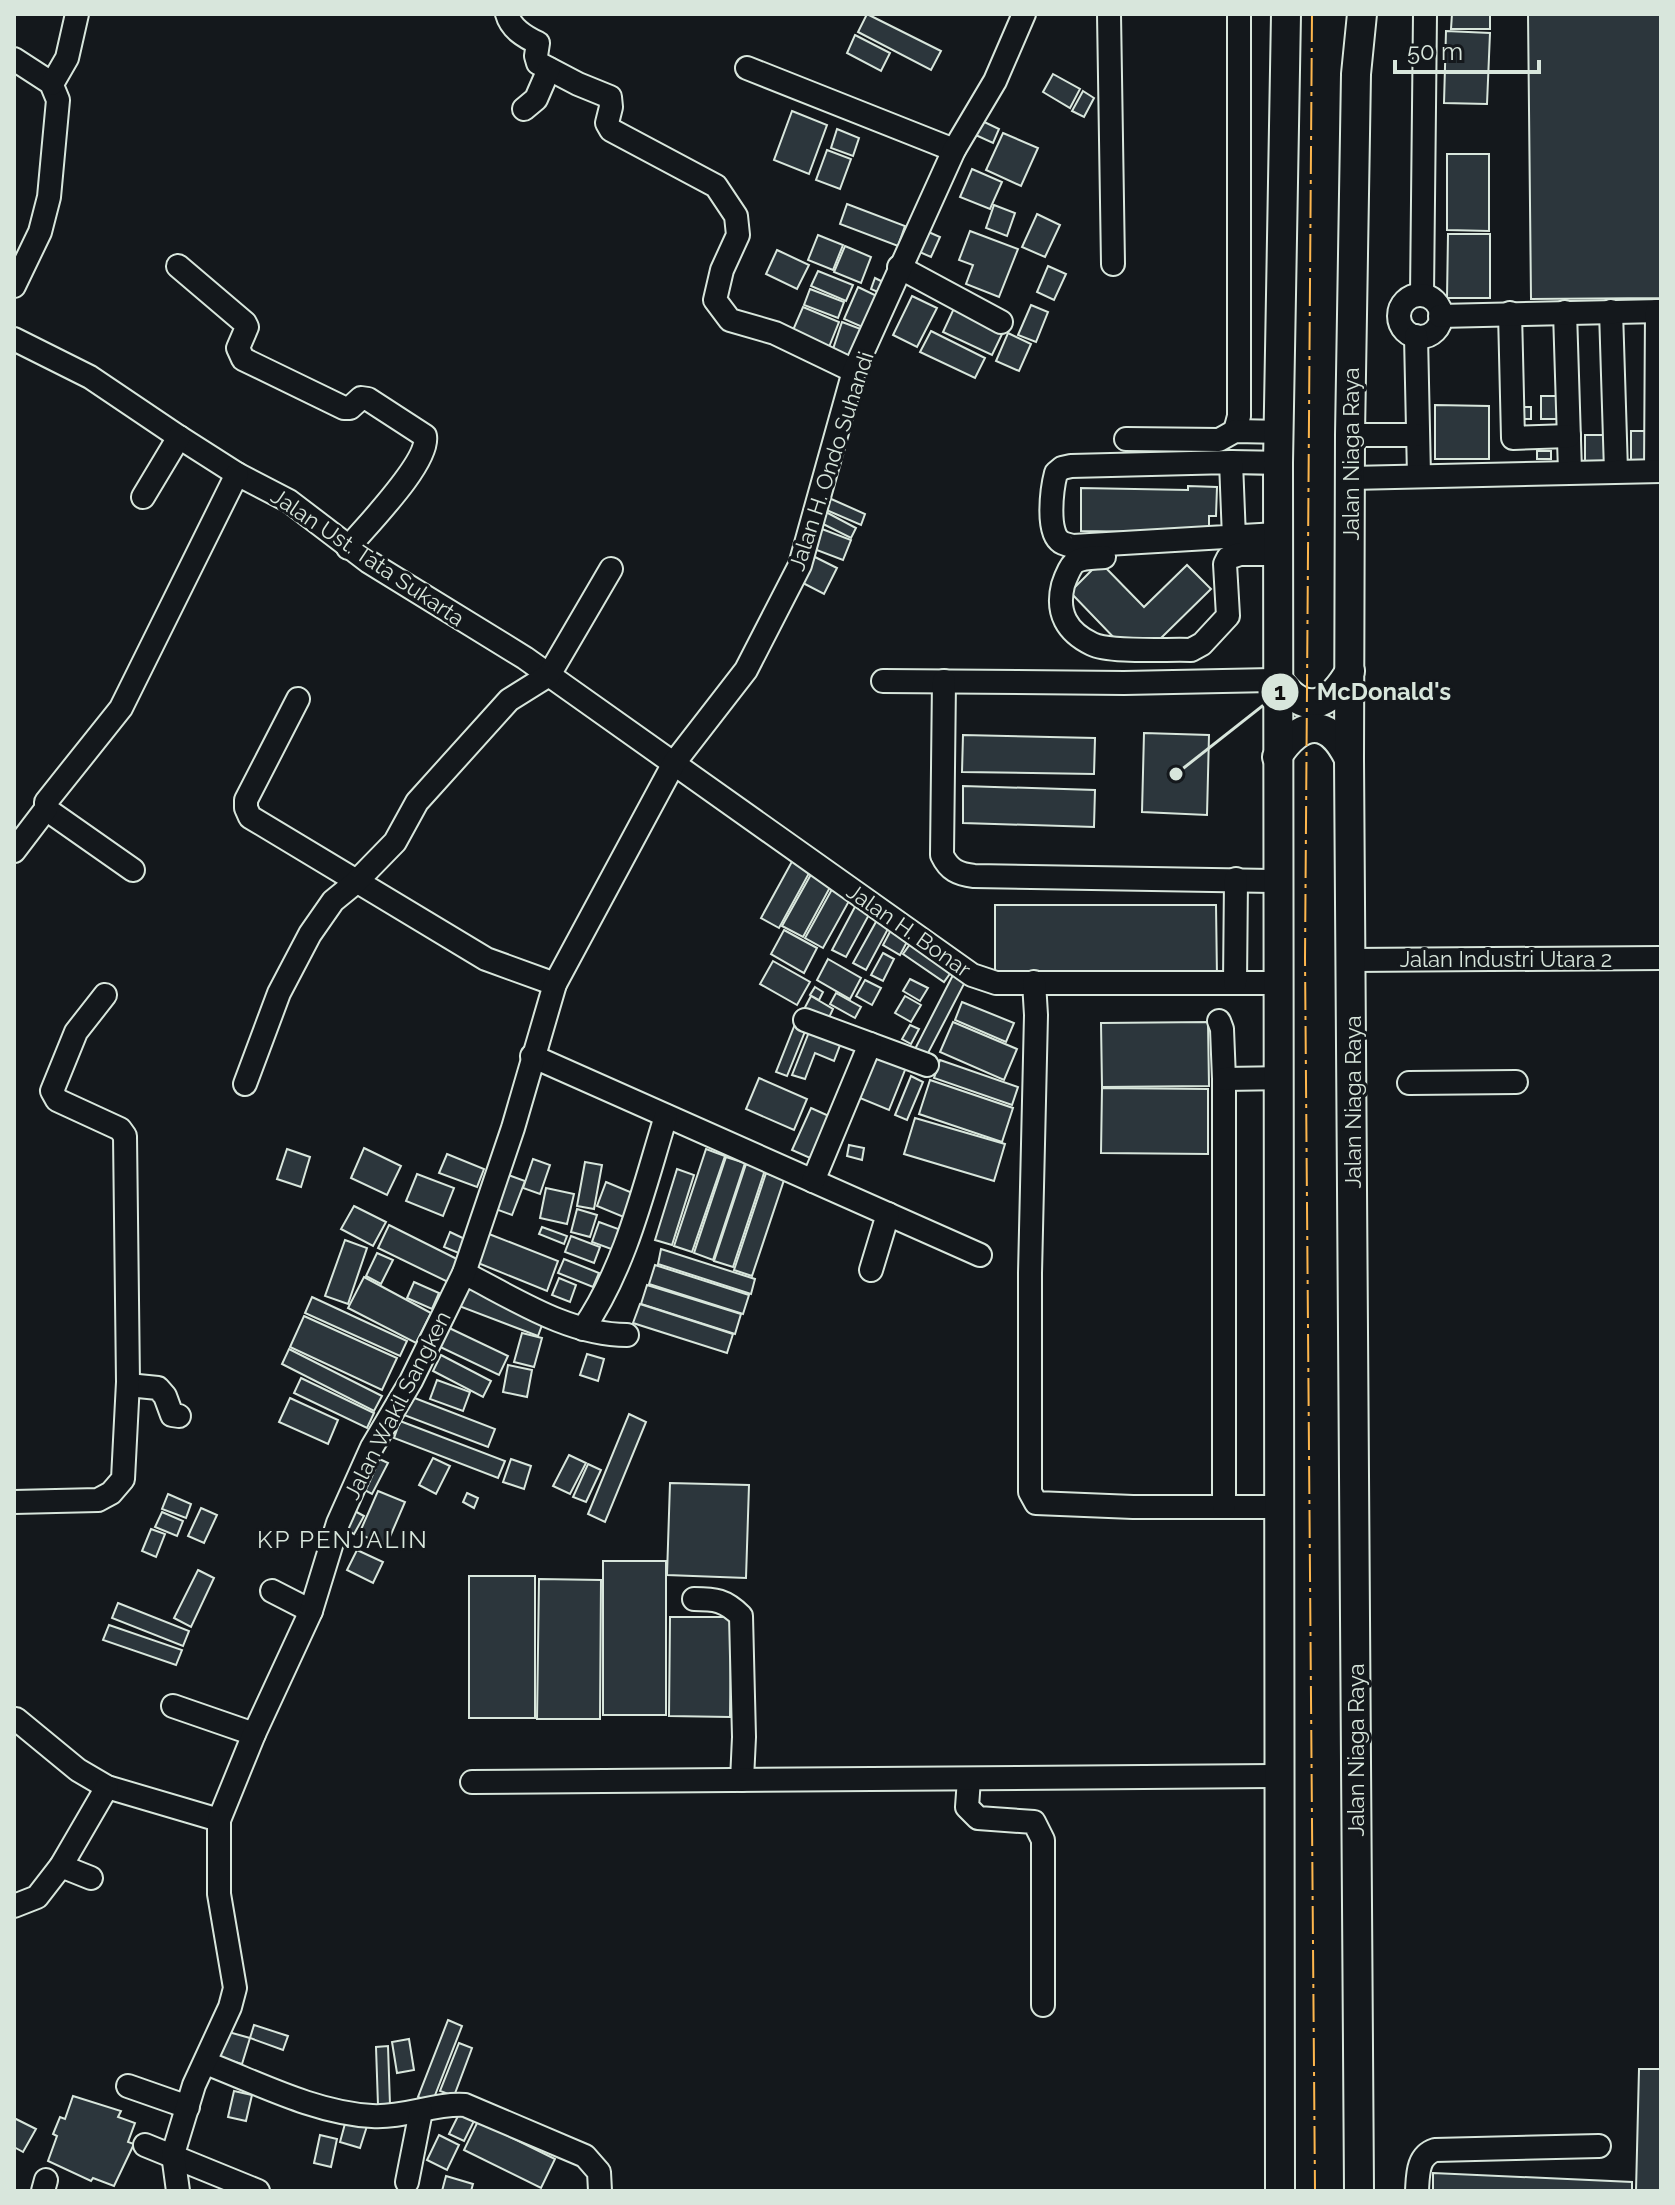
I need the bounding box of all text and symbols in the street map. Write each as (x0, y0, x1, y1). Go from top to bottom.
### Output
scale bar (1395, 24, 1539, 74)
text: 50 m (1407, 37, 1463, 66)
street label: Jalan H. Ondo Suhandi (783, 348, 879, 574)
street label: Jalan Niaga Raya (1338, 367, 1364, 541)
street label: Jalan Ust. Tata Sukarta (266, 483, 470, 631)
callout: McDonald's (1260, 668, 1467, 716)
text: 1 (1274, 677, 1286, 706)
text: McDonald's (1317, 677, 1451, 706)
street label: Jalan H. Bonar (842, 878, 976, 982)
street label: Jalan Industri Utara 2 (1400, 946, 1612, 972)
street label: Jalan Niaga Raya (1340, 1015, 1366, 1189)
street label: Jalan Wakil Sangken (338, 1307, 456, 1503)
district label: KP PENJALIN (257, 1525, 429, 1554)
street label: Jalan Niaga Raya (1343, 1663, 1369, 1837)

